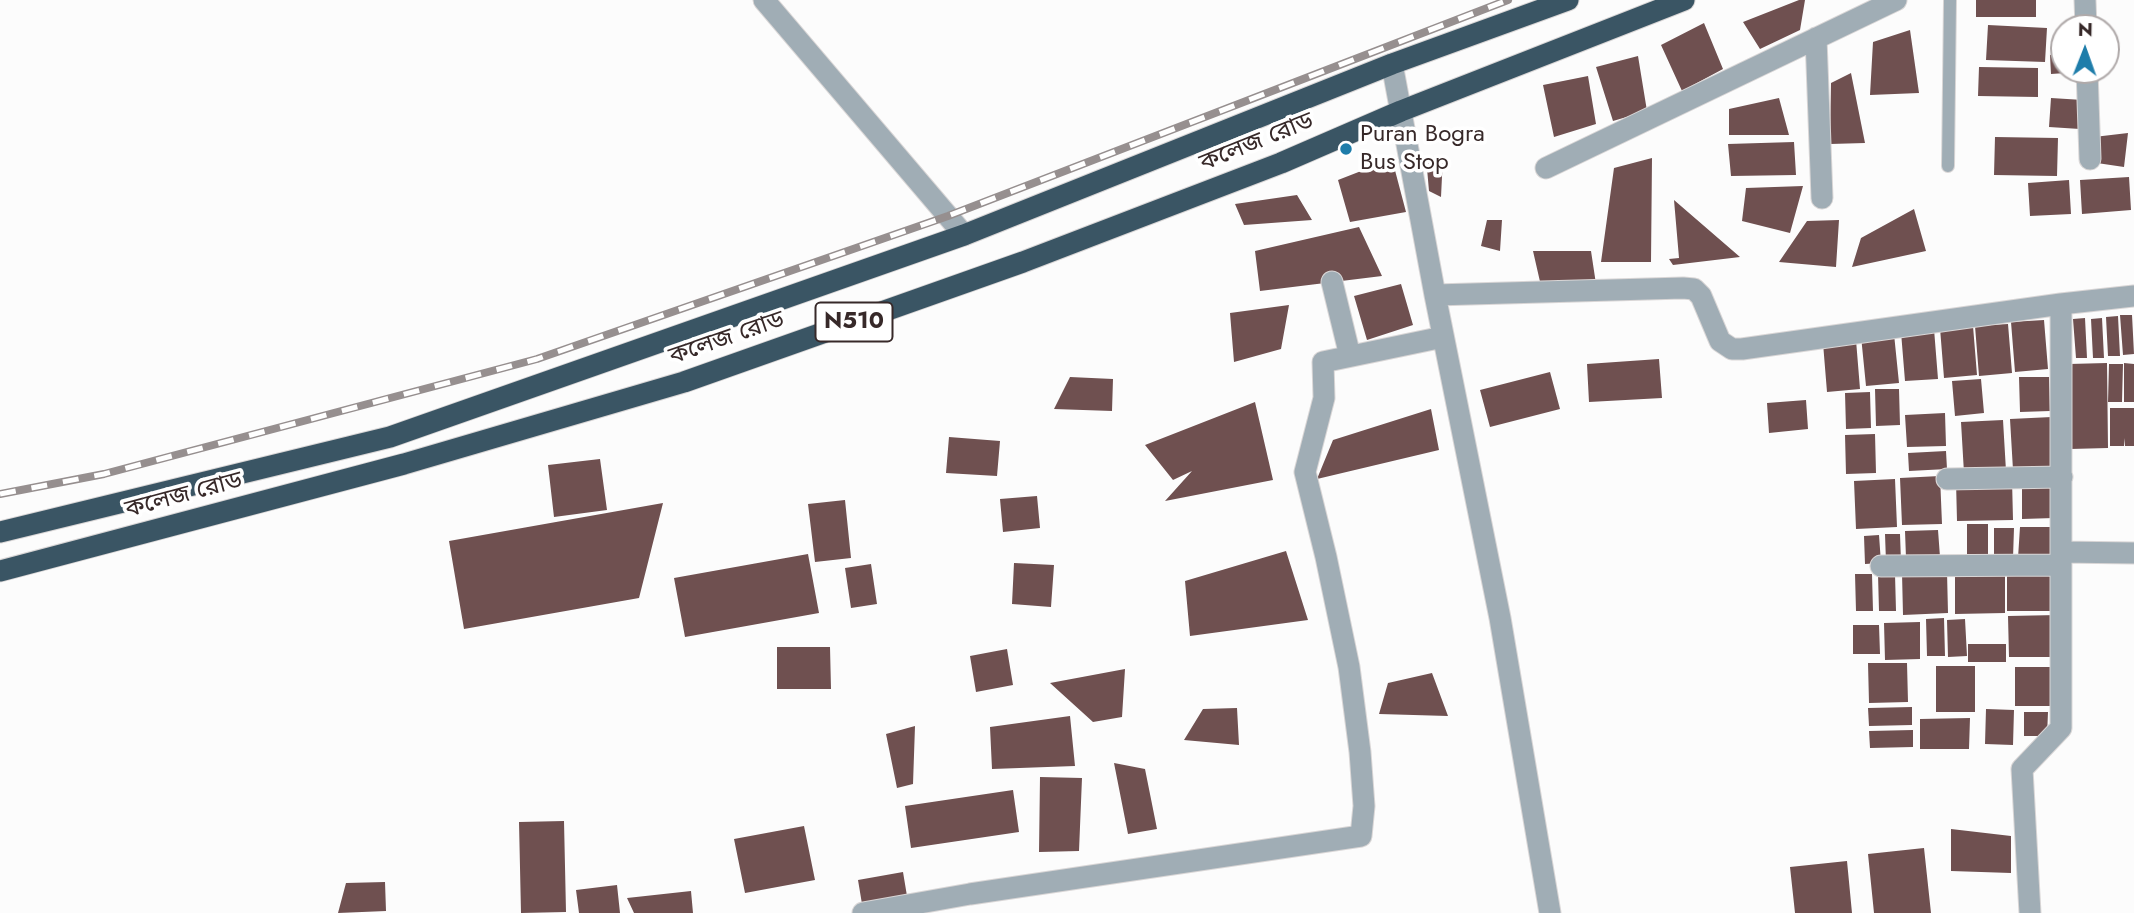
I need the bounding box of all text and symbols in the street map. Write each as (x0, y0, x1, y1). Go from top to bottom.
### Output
north arrow (2050, 14, 2120, 84)
text: N (2078, 16, 2093, 43)
street label: কলেজ রোড (1196, 107, 1318, 179)
place label: Puran Bogra Bus Stop (1360, 121, 1485, 177)
marker: Puran Bogra Bus Stop (1338, 141, 1354, 157)
road number: N510 (816, 302, 892, 342)
street label: কলেজ রোড (666, 306, 788, 372)
street label: কলেজ রোড (122, 467, 246, 525)

